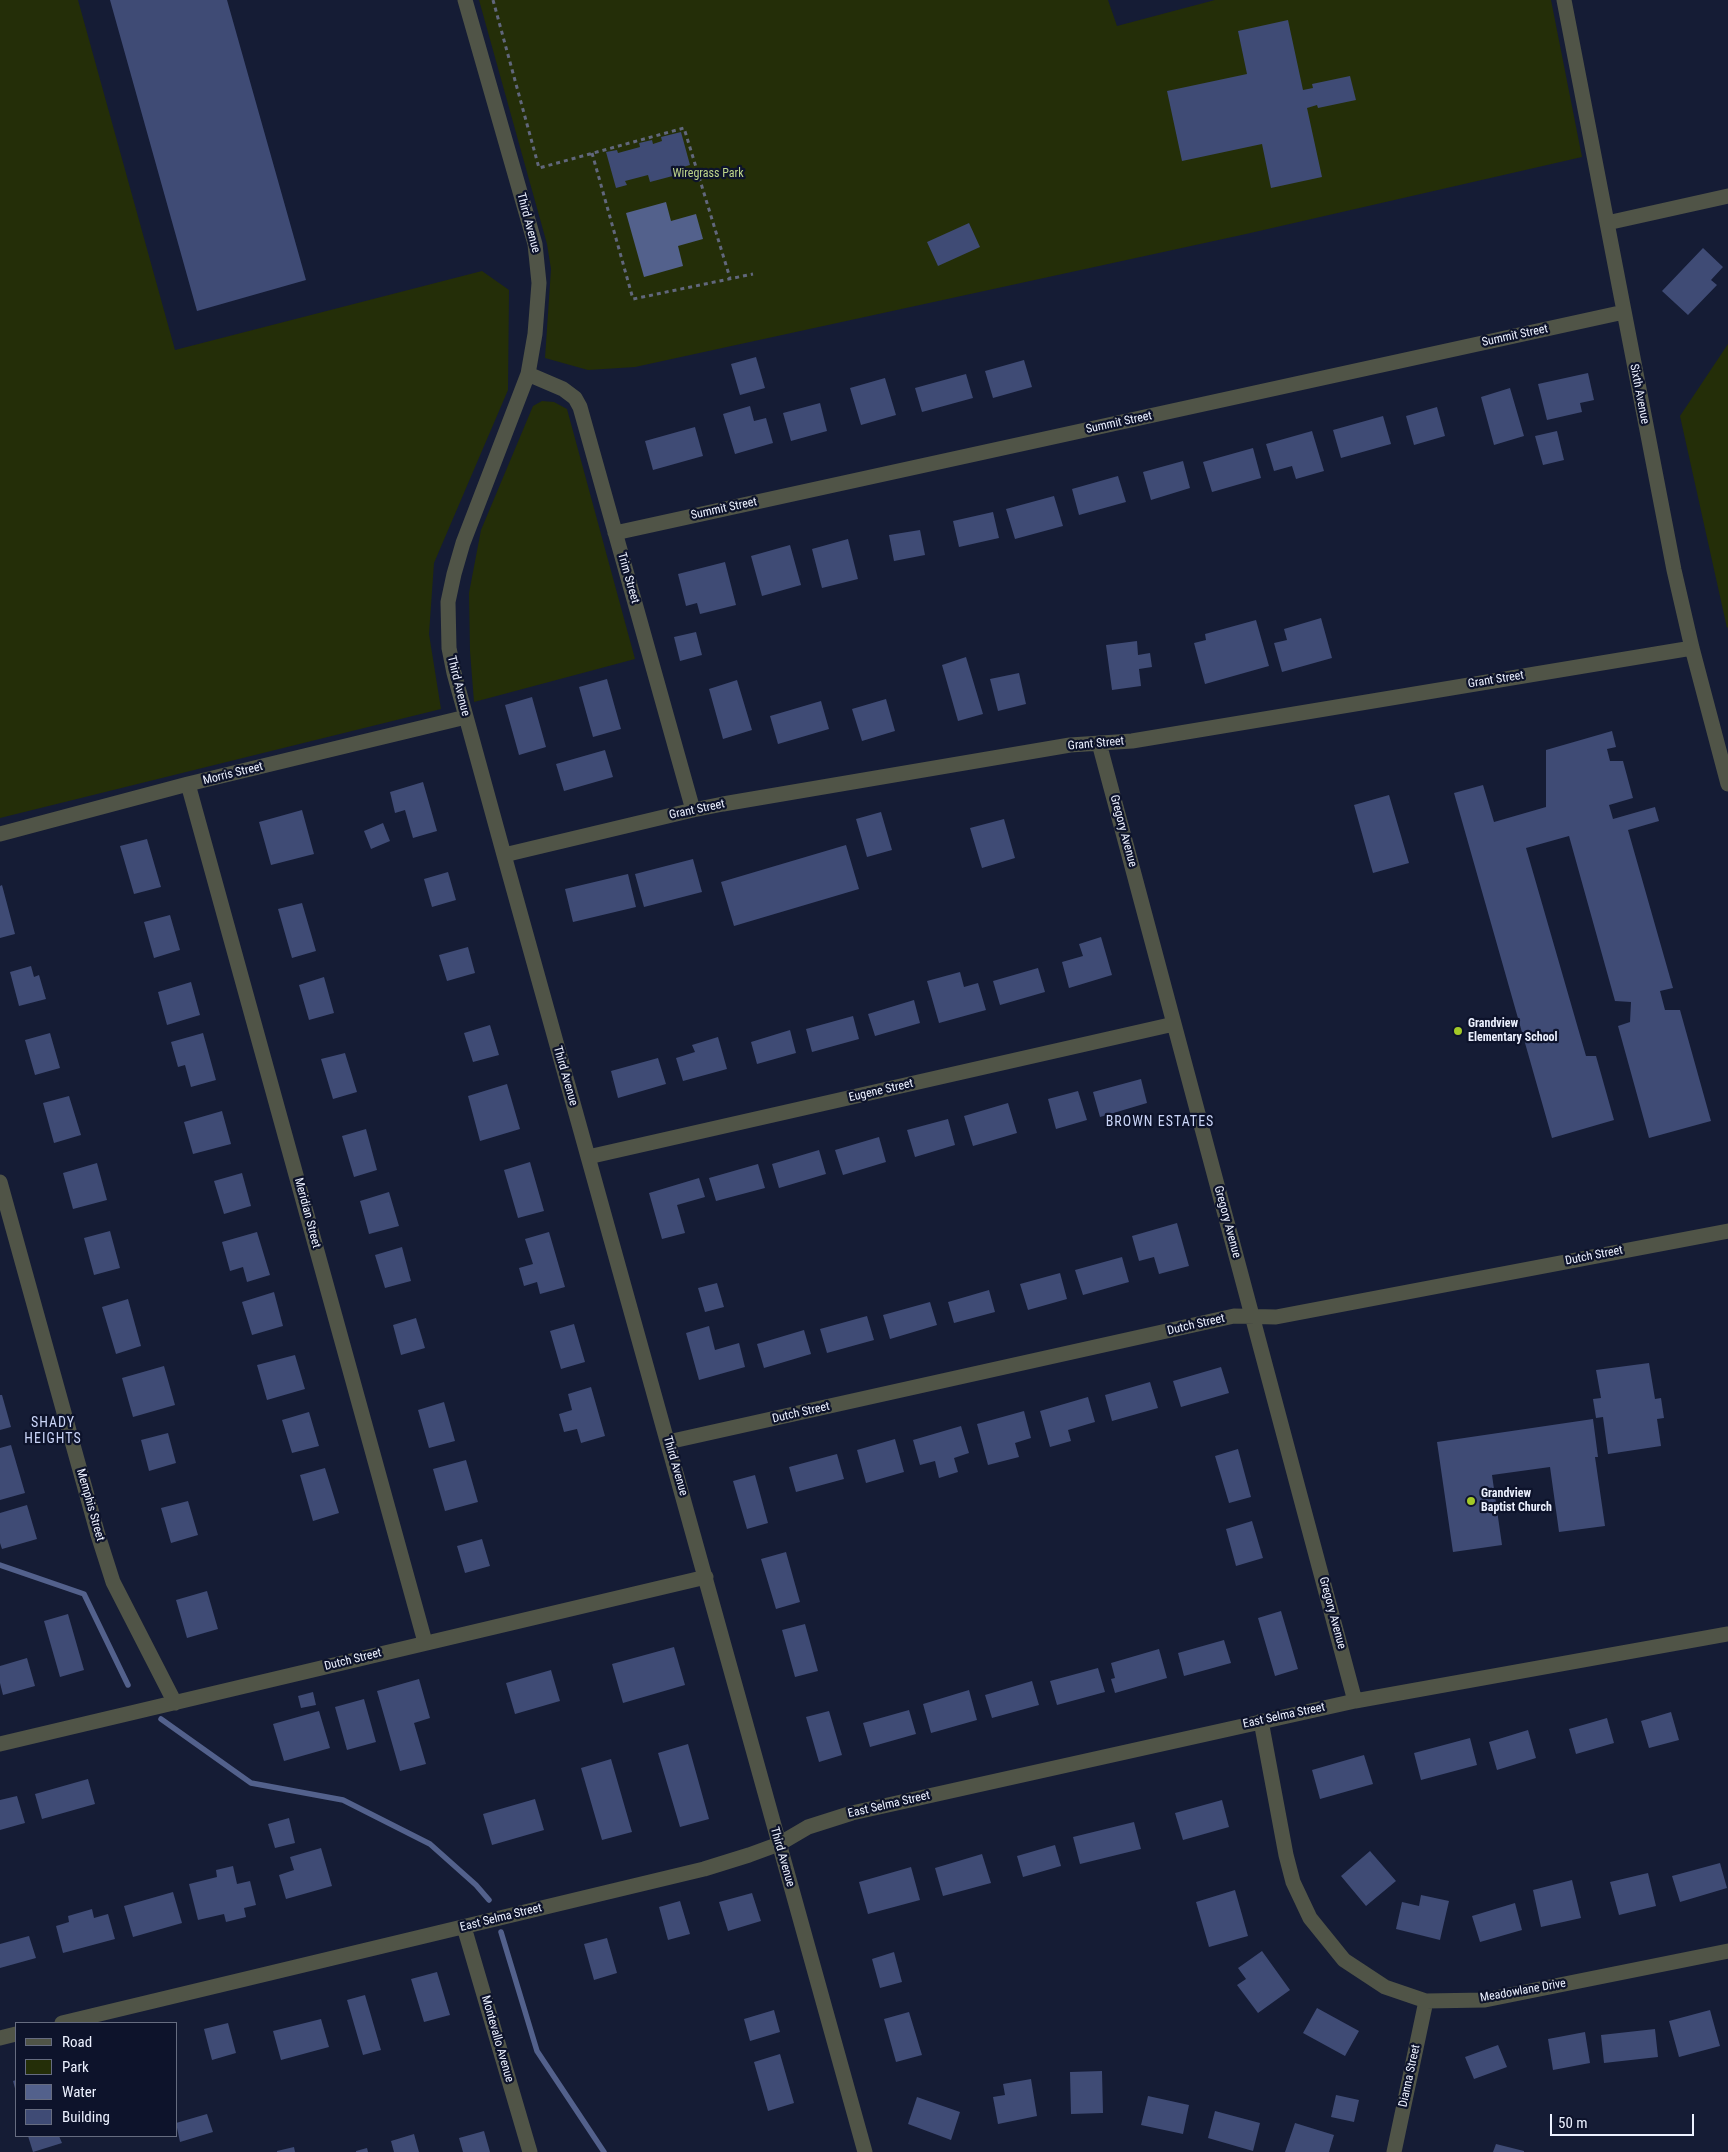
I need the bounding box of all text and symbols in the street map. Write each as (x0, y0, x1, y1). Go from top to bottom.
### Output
park label: Wiregrass Park (672, 167, 744, 181)
street label: Third Avenue (513, 191, 543, 255)
street label: Summit Street (1481, 322, 1549, 350)
street label: Sixth Avenue (1626, 363, 1652, 425)
street label: Summit Street (1085, 409, 1153, 437)
street label: Summit Street (690, 495, 758, 523)
street label: Trim Street (614, 551, 642, 605)
street label: Third Avenue (444, 654, 472, 718)
street label: Grant Street (1467, 668, 1525, 692)
street label: Grant Street (1067, 734, 1125, 754)
street label: Morris Street (201, 760, 265, 788)
street label: Gregory Avenue (1106, 793, 1140, 869)
street label: Grant Street (668, 797, 726, 823)
place label: Grandview Elementary School (1468, 1017, 1558, 1045)
marker: Grandview Elementary School (1452, 1025, 1464, 1037)
street label: Third Avenue (550, 1044, 580, 1108)
street label: Eugene Street (847, 1077, 915, 1105)
district label: BROWN ESTATES (1104, 1114, 1216, 1130)
street label: Meridian Street (291, 1176, 323, 1250)
street label: Gregory Avenue (1210, 1184, 1244, 1260)
street label: Dutch Street (1564, 1243, 1624, 1269)
street label: Dutch Street (1166, 1311, 1226, 1339)
street label: Dutch Street (771, 1399, 831, 1427)
district label: SHADY HEIGHTS (23, 1415, 83, 1448)
street label: Third Avenue (660, 1434, 690, 1498)
street label: Memphis Street (73, 1467, 107, 1543)
place label: Grandview Baptist Church (1481, 1487, 1552, 1515)
marker: Grandview Baptist Church (1465, 1495, 1477, 1507)
street label: Gregory Avenue (1315, 1575, 1349, 1651)
street label: Dutch Street (323, 1646, 383, 1674)
street label: East Selma Street (1242, 1700, 1326, 1732)
street label: East Selma Street (847, 1789, 931, 1821)
street label: Third Avenue (767, 1825, 797, 1889)
street label: East Selma Street (459, 1901, 543, 1935)
street label: Meadowlane Drive (1479, 1976, 1567, 2006)
street label: Montevallo Avenue (478, 1994, 516, 2084)
legend (15, 2022, 178, 2137)
text: Road (62, 2033, 92, 2051)
street label: Dianna Street (1396, 2043, 1424, 2109)
text: Park (62, 2058, 89, 2076)
text: Water (62, 2083, 96, 2101)
scale bar (1553, 2104, 1697, 2136)
text: Building (62, 2108, 110, 2126)
text: 50 m (1558, 2114, 1588, 2132)

